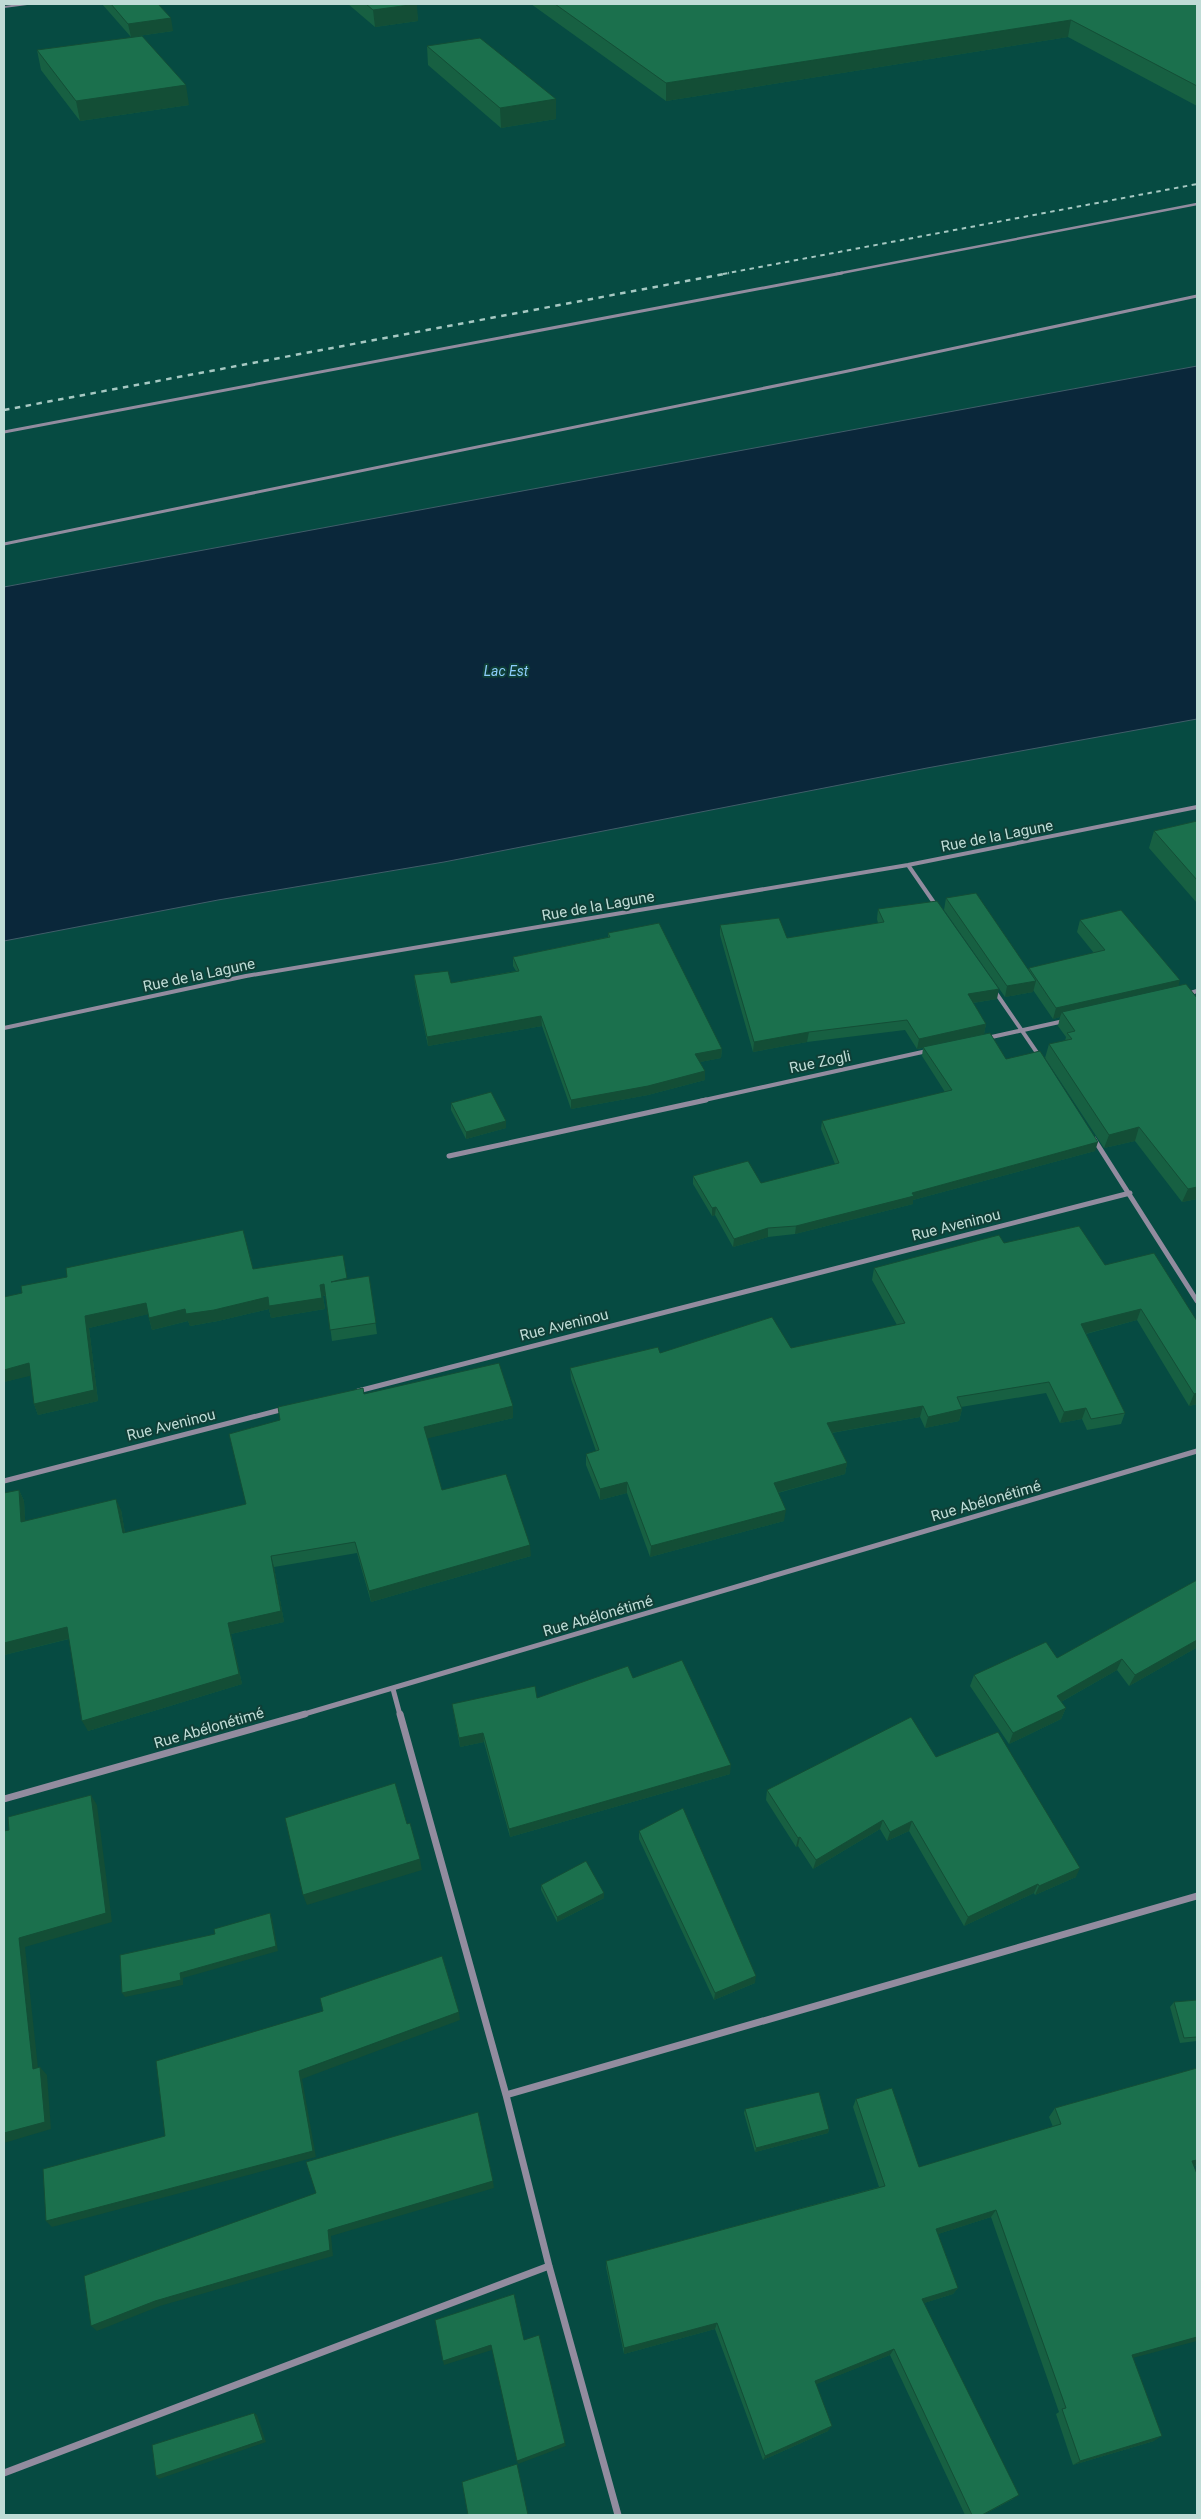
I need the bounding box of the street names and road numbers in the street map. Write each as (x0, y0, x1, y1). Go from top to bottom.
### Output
street label: Rue de la Lagune (939, 816, 1055, 856)
street label: Rue de la Lagune (540, 887, 656, 925)
street label: Rue de la Lagune (141, 954, 257, 996)
street label: Rue Zogli (788, 1047, 852, 1077)
street label: Rue Aveninou (910, 1205, 1002, 1245)
street label: Rue Aveninou (518, 1305, 610, 1345)
street label: Rue Aveninou (125, 1405, 217, 1445)
street label: Rue Abélonétimé (929, 1477, 1043, 1525)
street label: Rue Abélonétimé (541, 1592, 655, 1640)
street label: Rue Abélonétimé (152, 1704, 266, 1752)

